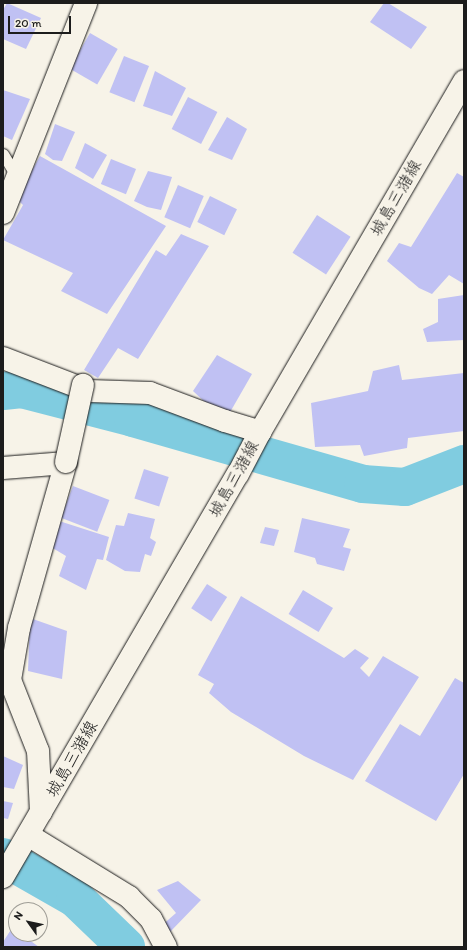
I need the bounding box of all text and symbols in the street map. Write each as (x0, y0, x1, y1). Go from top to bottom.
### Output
scale bar (10, 8, 73, 34)
text: 20 m (15, 16, 42, 30)
street label: 城島三潴線 (366, 156, 426, 240)
street label: 城島三潴線 (204, 437, 264, 521)
street label: 城島三潴線 (42, 717, 102, 801)
north arrow (8, 902, 48, 942)
text: N (11, 909, 26, 922)

